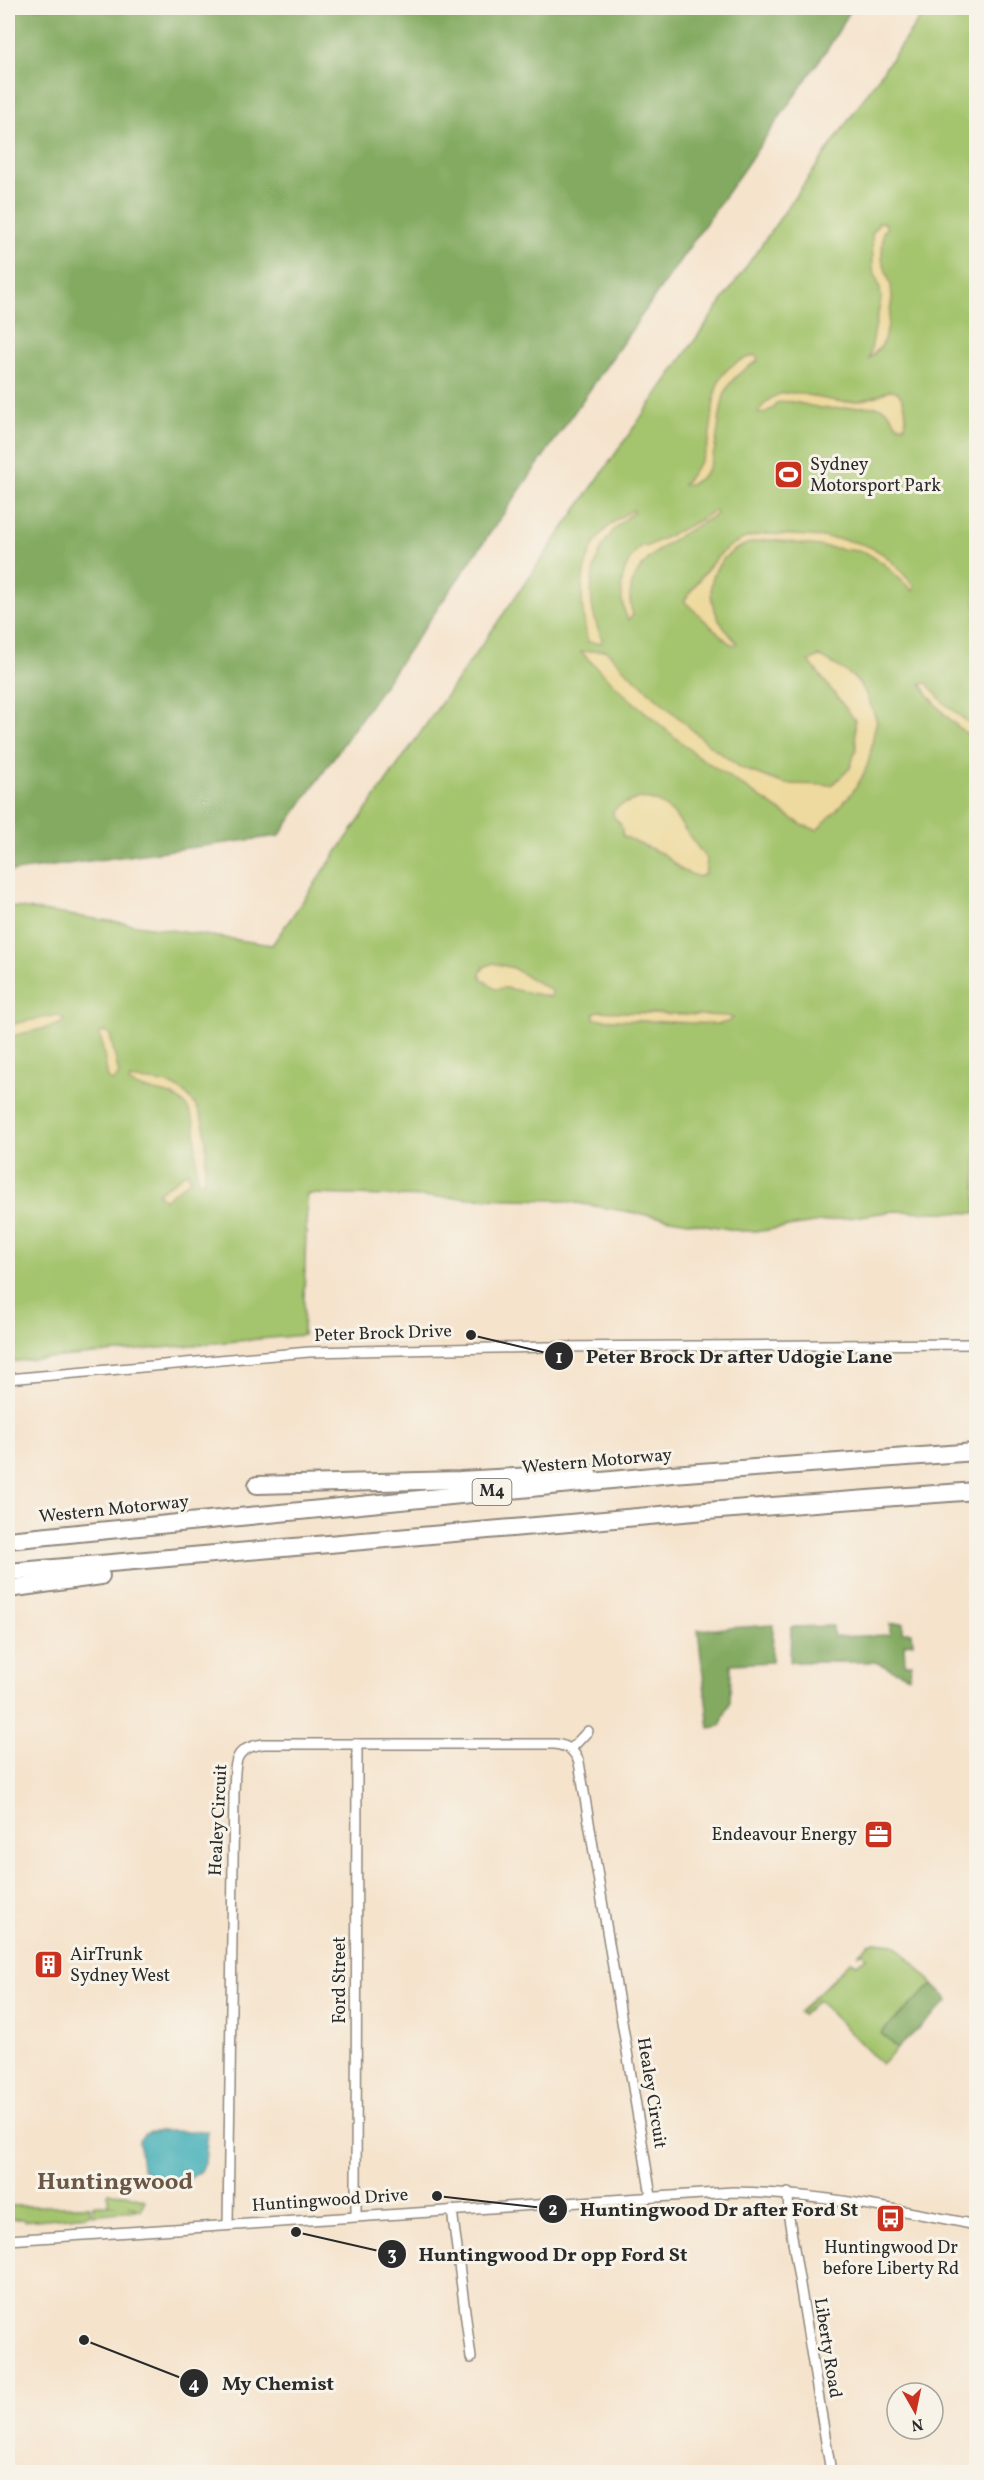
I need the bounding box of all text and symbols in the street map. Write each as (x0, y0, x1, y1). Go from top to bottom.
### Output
place label: Sydney Motorsport Park (810, 453, 941, 499)
sports icon: Sydney Motorsport Park (773, 459, 805, 491)
street label: Peter Brock Drive (314, 1319, 452, 1349)
callout: Peter Brock Dr after Udogie Lane (544, 1337, 904, 1375)
text: Peter Brock Dr after Udogie Lane (586, 1344, 892, 1372)
text: 1 (555, 1346, 563, 1371)
street label: Western Motorway (521, 1443, 673, 1481)
road number: M4 (472, 1479, 512, 1505)
street label: Western Motorway (38, 1490, 191, 1530)
street label: Healey Circuit (204, 1763, 234, 1877)
office icon: Endeavour Energy (862, 1819, 894, 1851)
place label: Endeavour Energy (712, 1823, 857, 1848)
street label: Ford Street (328, 1936, 353, 2024)
place label: AirTrunk Sydney West (70, 1943, 170, 1989)
building icon: AirTrunk Sydney West (33, 1949, 65, 1981)
street label: Healey Circuit (630, 2036, 672, 2150)
district label: Huntingwood (37, 2166, 193, 2200)
street label: Huntingwood Drive (251, 2183, 409, 2219)
callout: Huntingwood Dr after Ford St (538, 2190, 870, 2228)
text: Huntingwood Dr after Ford St (580, 2197, 859, 2225)
text: 2 (548, 2198, 558, 2223)
bus stop icon: Huntingwood Dr before Liberty Rd (875, 2203, 907, 2235)
callout: Huntingwood Dr opp Ford St (377, 2235, 700, 2273)
place label: Huntingwood Dr before Liberty Rd (823, 2236, 959, 2282)
text: Huntingwood Dr opp Ford St (419, 2242, 688, 2270)
text: 3 (387, 2243, 397, 2268)
street label: Liberty Road (807, 2296, 847, 2400)
callout: My Chemist (179, 2364, 346, 2402)
text: My Chemist (222, 2371, 335, 2399)
text: 4 (189, 2373, 200, 2398)
north arrow (885, 2381, 945, 2441)
text: N (909, 2412, 924, 2436)

